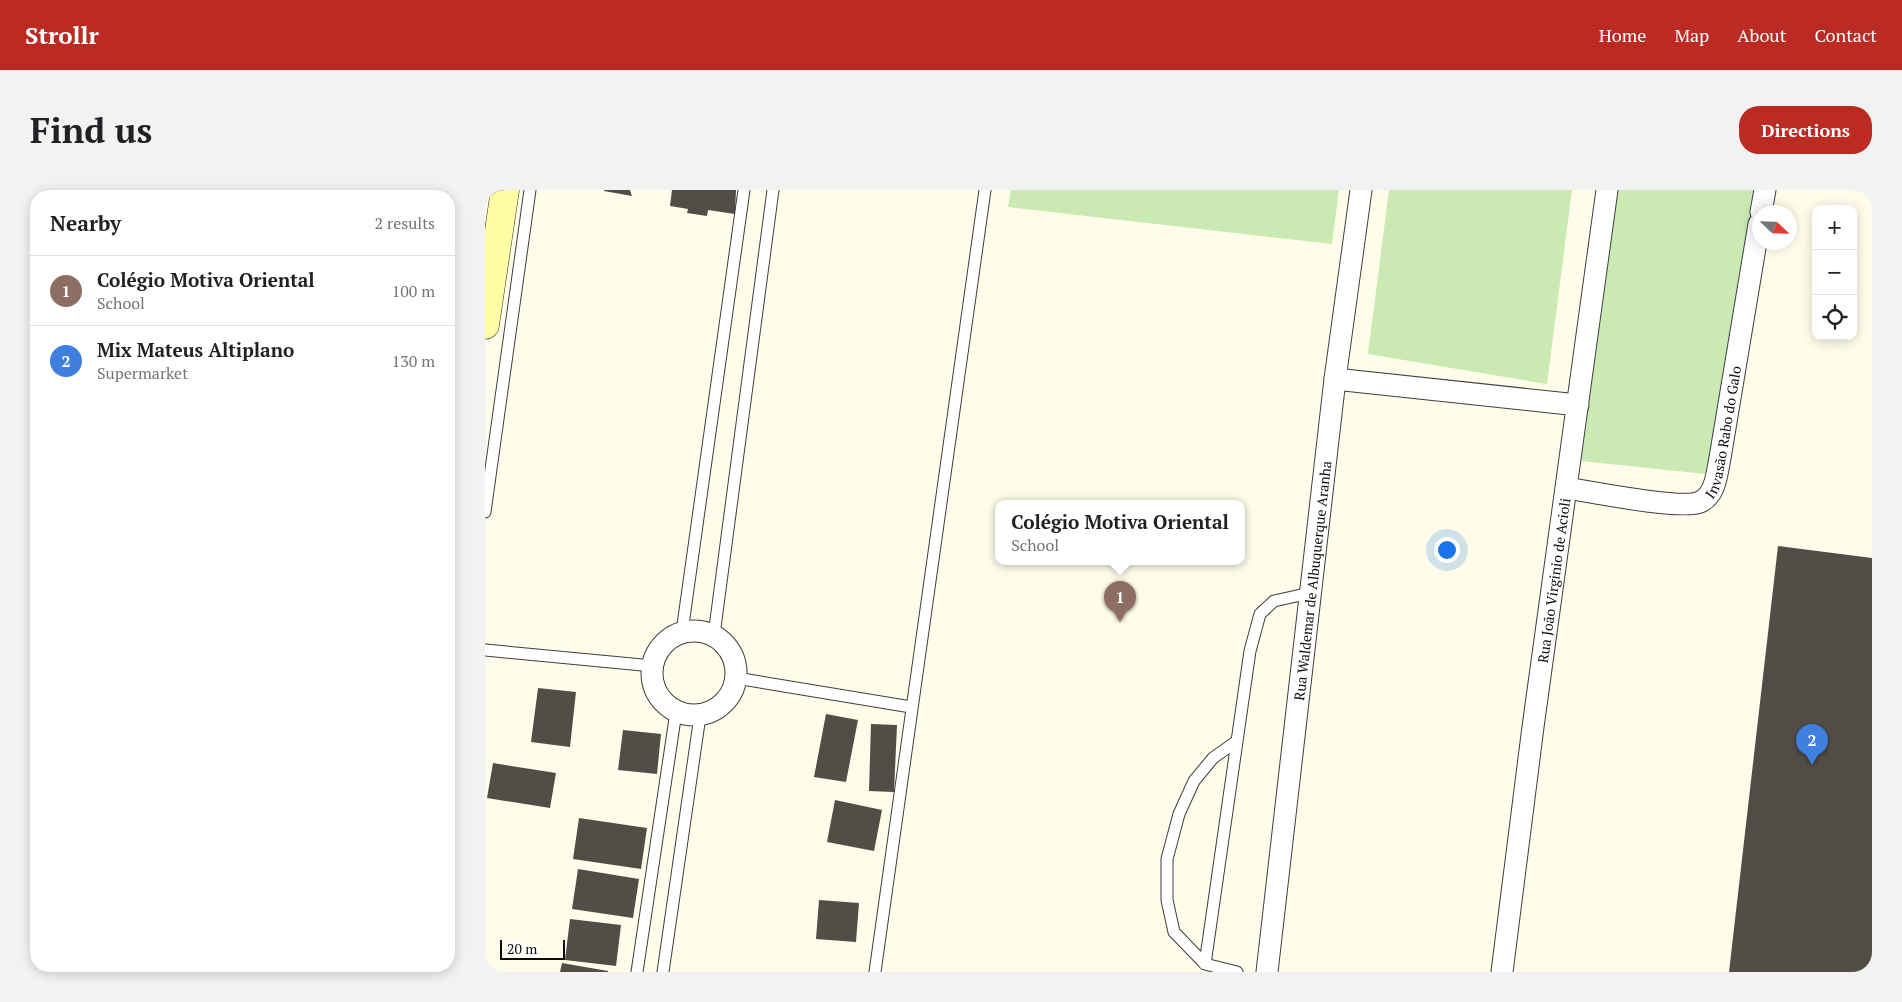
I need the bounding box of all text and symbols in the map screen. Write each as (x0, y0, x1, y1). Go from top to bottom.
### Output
text: Strollr (25, 19, 99, 51)
text: Home (1599, 23, 1646, 47)
text: Map (1674, 23, 1709, 47)
text: About (1737, 23, 1786, 47)
text: Contact (1814, 23, 1877, 47)
button: Directions (1739, 106, 1872, 154)
text: Find us (30, 107, 152, 153)
north arrow (1752, 205, 1797, 250)
map controls (1812, 205, 1857, 340)
button: + (1812, 205, 1857, 250)
text: Nearby (50, 209, 121, 237)
text: 2 results (375, 212, 435, 234)
button: − (1812, 250, 1857, 295)
text: Colégio Motiva Oriental (97, 267, 315, 292)
text: 1 (61, 280, 71, 302)
text: 100 m (392, 280, 435, 302)
text: School (97, 292, 145, 314)
button: locate (1812, 295, 1857, 340)
text: Mix Mateus Altiplano (97, 337, 294, 362)
text: 2 (61, 350, 71, 372)
text: 130 m (392, 350, 435, 372)
text: Supermarket (97, 362, 188, 384)
street label: Invasão Rabo do Galo (1700, 364, 1745, 502)
street label: Rua Waldemar de Albuquerque Aranha (1289, 460, 1335, 701)
street label: Rua João Virginio de Acioli (1532, 497, 1574, 664)
popup (995, 500, 1245, 565)
text: Colégio Motiva Oriental (1011, 509, 1229, 534)
text: School (1011, 534, 1059, 556)
your location (1434, 537, 1460, 563)
pin: 1 (1104, 581, 1136, 622)
pin: 2 (1796, 724, 1828, 765)
scale bar (500, 937, 565, 960)
text: 20 m (507, 939, 537, 958)

